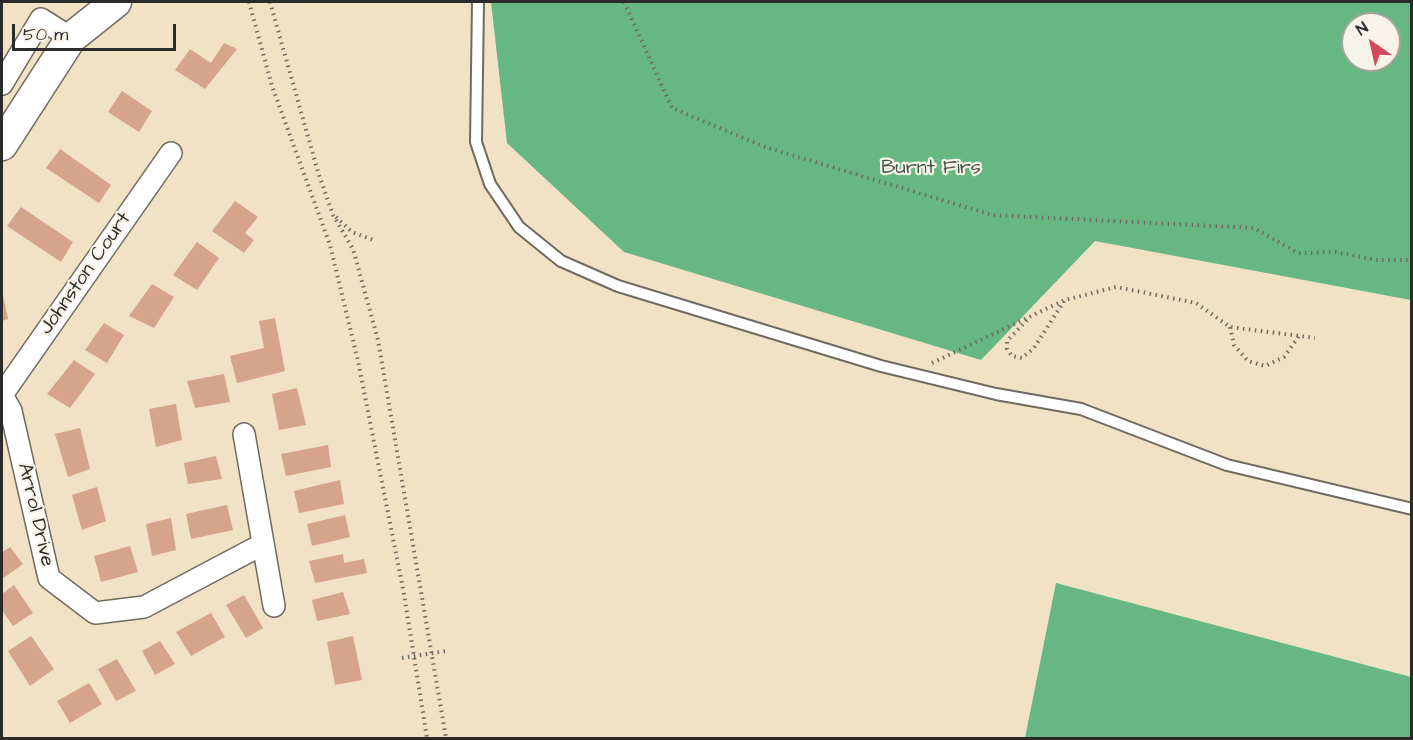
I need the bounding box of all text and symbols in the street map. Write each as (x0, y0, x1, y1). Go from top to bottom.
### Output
scale bar (15, 12, 178, 50)
north arrow (1341, 12, 1401, 72)
text: N (1352, 17, 1372, 41)
text: 50 m (23, 22, 68, 47)
park label: Burnt Firs (881, 157, 981, 181)
street label: Johnston Court (35, 208, 137, 340)
street label: Arrol Drive (11, 461, 59, 569)

